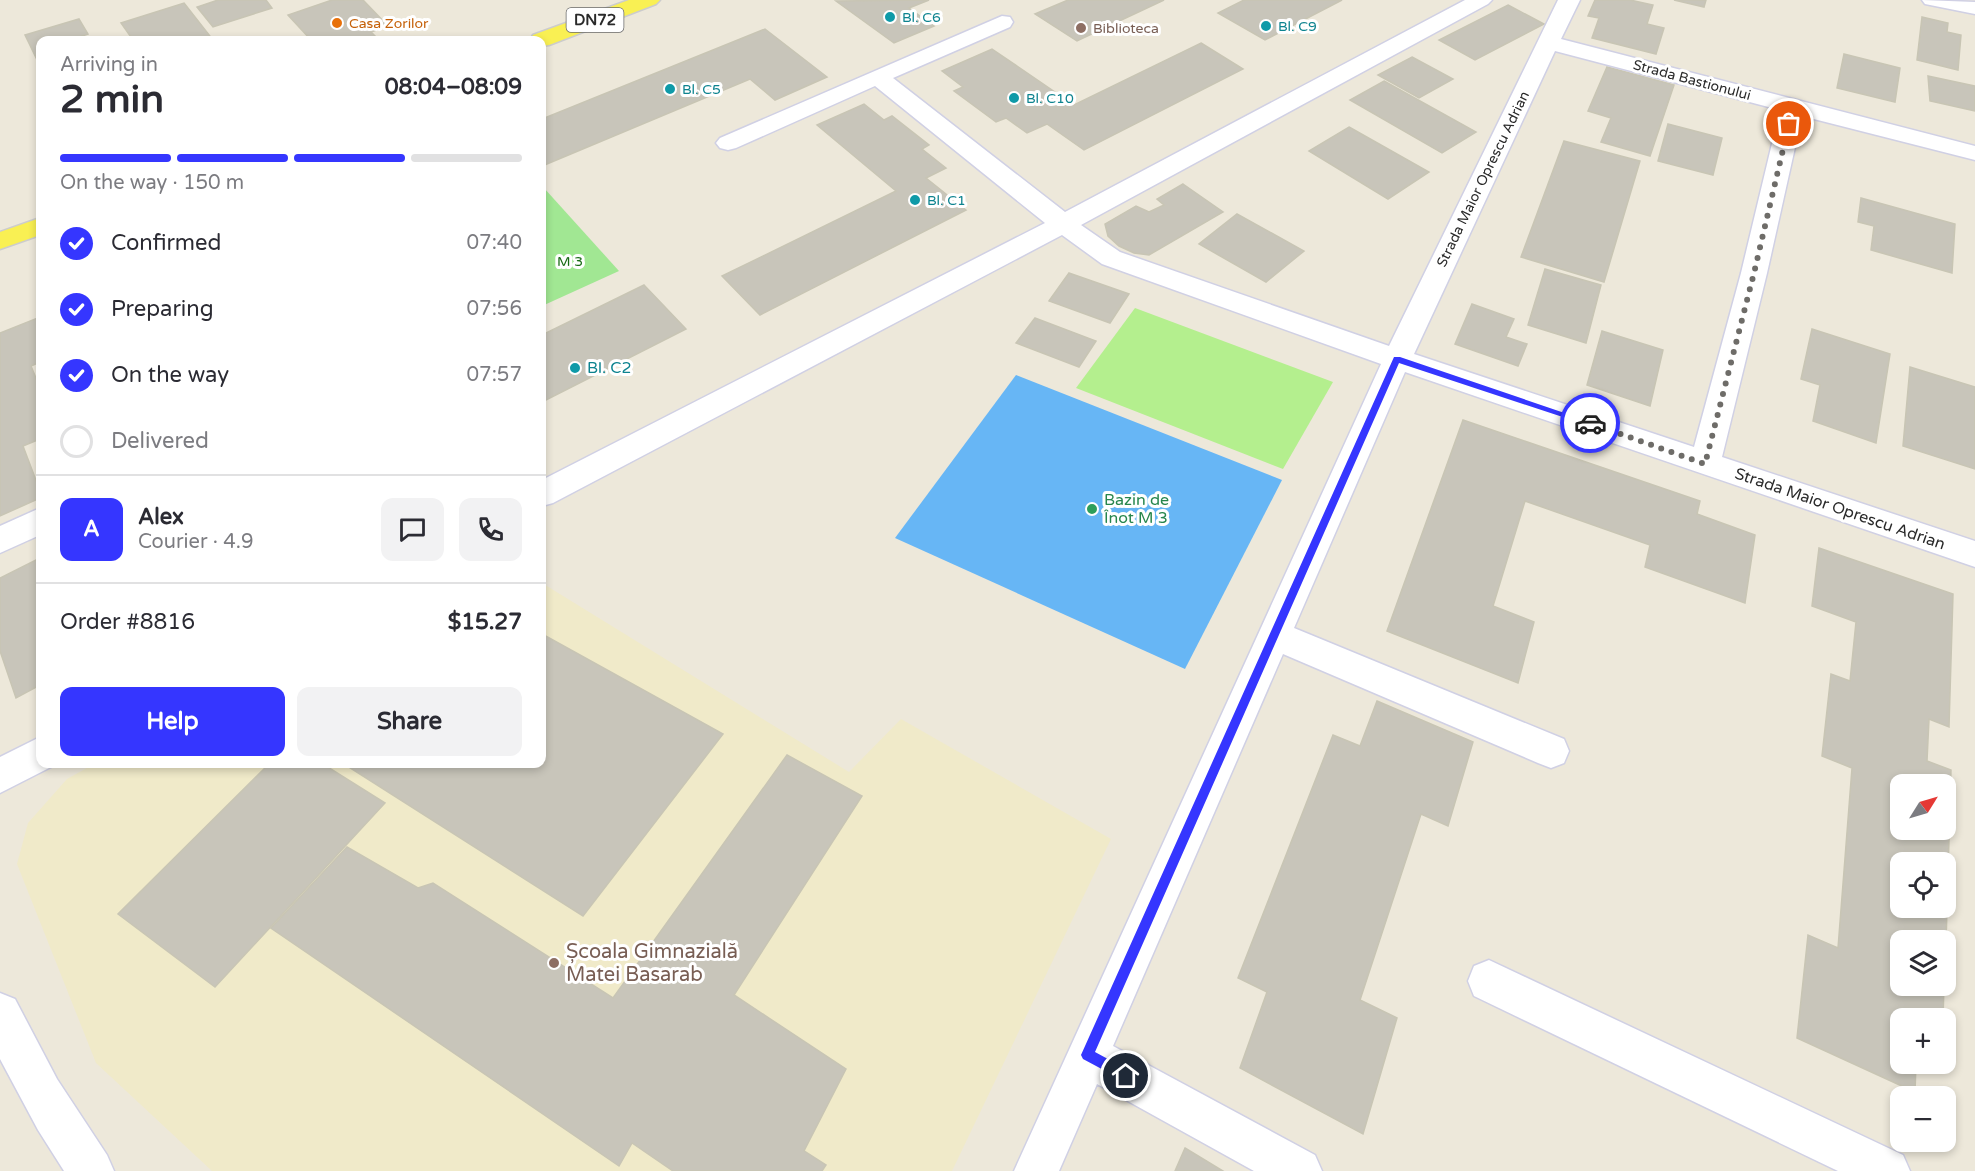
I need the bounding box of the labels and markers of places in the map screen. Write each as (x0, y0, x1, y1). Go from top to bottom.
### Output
place label: Bl. C6 (902, 9, 941, 26)
marker: Bl. C6 (883, 10, 897, 24)
place label: Casa Zorilor (349, 15, 429, 32)
marker: Casa Zorilor (330, 16, 344, 30)
place label: Bl. C9 (1278, 18, 1317, 35)
marker: Bl. C9 (1259, 19, 1273, 33)
place label: Biblioteca (1093, 20, 1159, 37)
marker: Biblioteca (1074, 21, 1088, 35)
place label: Bl. C5 (682, 81, 721, 98)
marker: Bl. C5 (663, 82, 677, 96)
place label: Bl. C10 (1026, 90, 1074, 107)
marker: Bl. C10 (1007, 91, 1021, 105)
pin (1763, 98, 1814, 149)
place label: Bl. C1 (927, 192, 966, 209)
marker: Bl. C1 (908, 193, 922, 207)
place label: Bl. C2 (587, 358, 631, 378)
marker: Bl. C2 (568, 361, 582, 375)
place label: Bazin de Înot M 3 (1104, 490, 1169, 528)
marker: Bazin de Înot M 3 (1085, 502, 1099, 516)
place label: Școala Gimnazială Matei Basarab (566, 940, 738, 987)
marker: Școala Gimnazială Matei Basarab (547, 956, 561, 970)
pin (1100, 1050, 1151, 1101)

